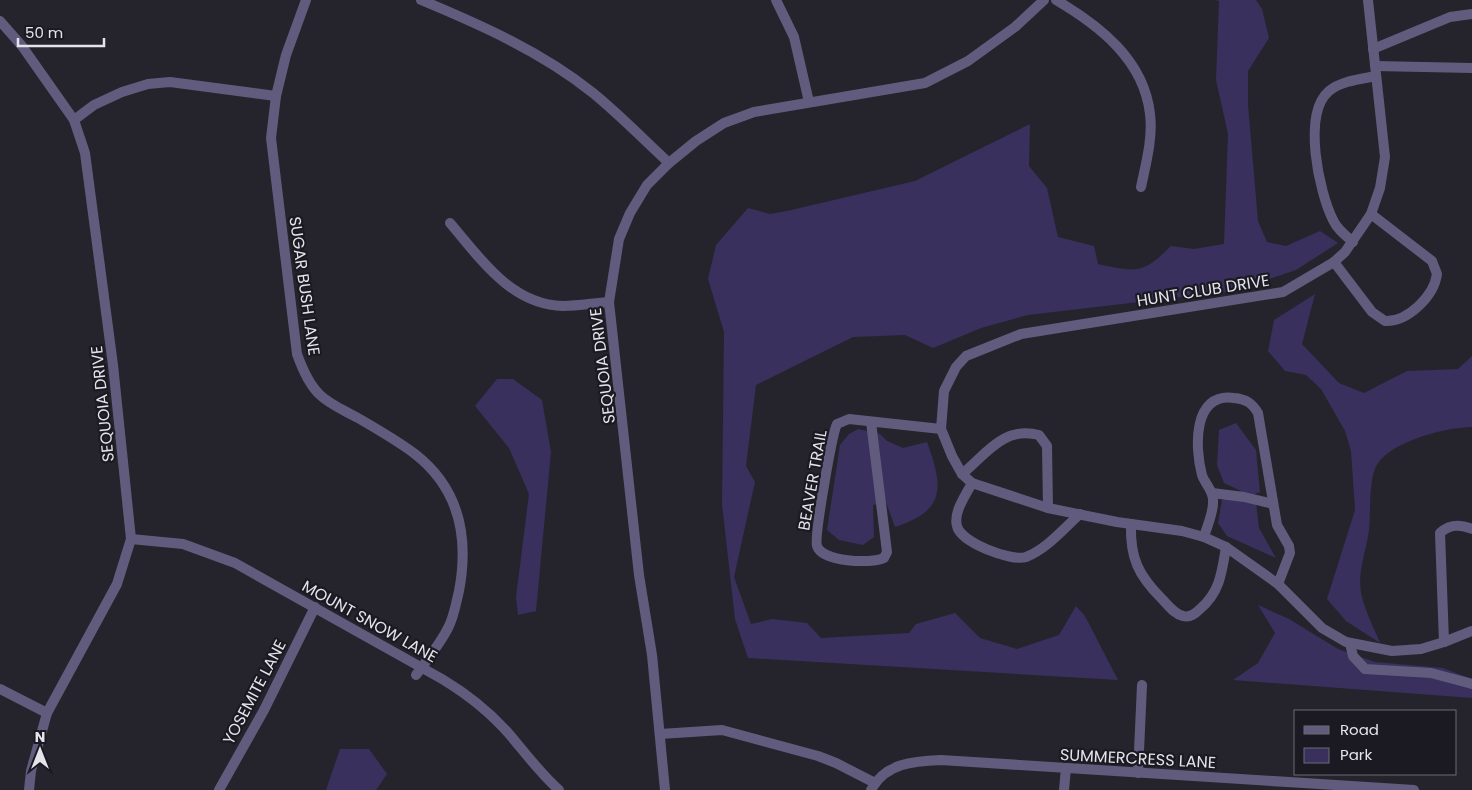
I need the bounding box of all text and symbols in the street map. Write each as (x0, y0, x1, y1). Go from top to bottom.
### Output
scale bar (18, 15, 104, 47)
text: 50 m (25, 22, 63, 43)
street label: SUGAR BUSH LANE (283, 215, 326, 357)
street label: HUNT CLUB DRIVE (1135, 269, 1271, 312)
street label: SEQUOIA DRIVE (584, 307, 621, 425)
street label: SEQUOIA DRIVE (85, 345, 120, 463)
street label: BEAVER TRAIL (792, 428, 833, 532)
street label: MOUNT SNOW LANE (298, 575, 442, 668)
street label: YOSEMITE LANE (217, 636, 292, 749)
legend (1294, 710, 1457, 775)
text: Road (1340, 719, 1379, 740)
north arrow (15, 725, 65, 775)
text: N (35, 727, 45, 747)
street label: SUMMERCRESS LANE (1059, 743, 1217, 774)
text: Park (1340, 744, 1372, 765)

